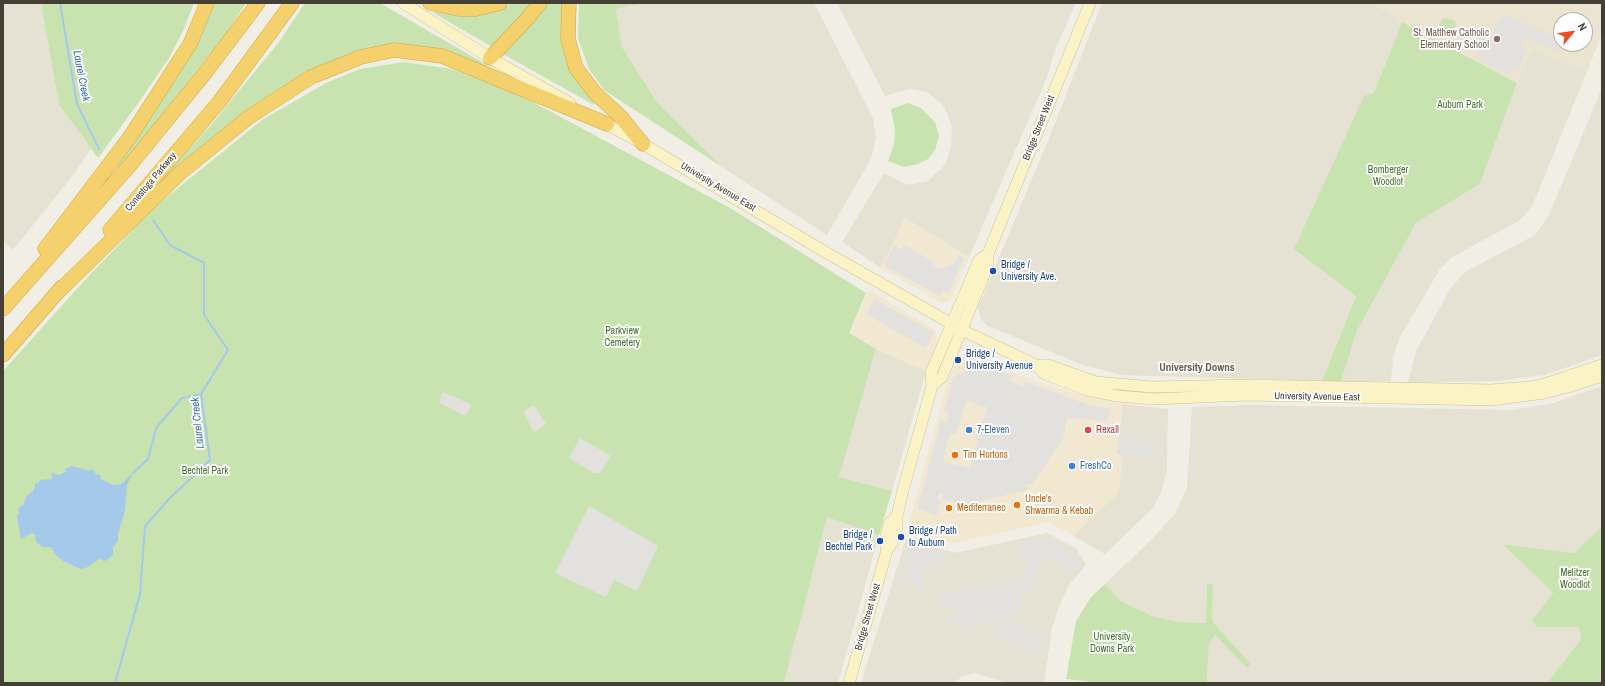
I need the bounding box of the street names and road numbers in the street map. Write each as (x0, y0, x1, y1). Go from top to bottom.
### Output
street label: Bridge Street West (1020, 94, 1058, 162)
street label: Conestoga Parkway (123, 150, 179, 214)
street label: University Avenue East (678, 160, 758, 214)
street label: University Avenue East (1274, 390, 1360, 404)
street label: Bridge Street West (853, 582, 883, 652)

